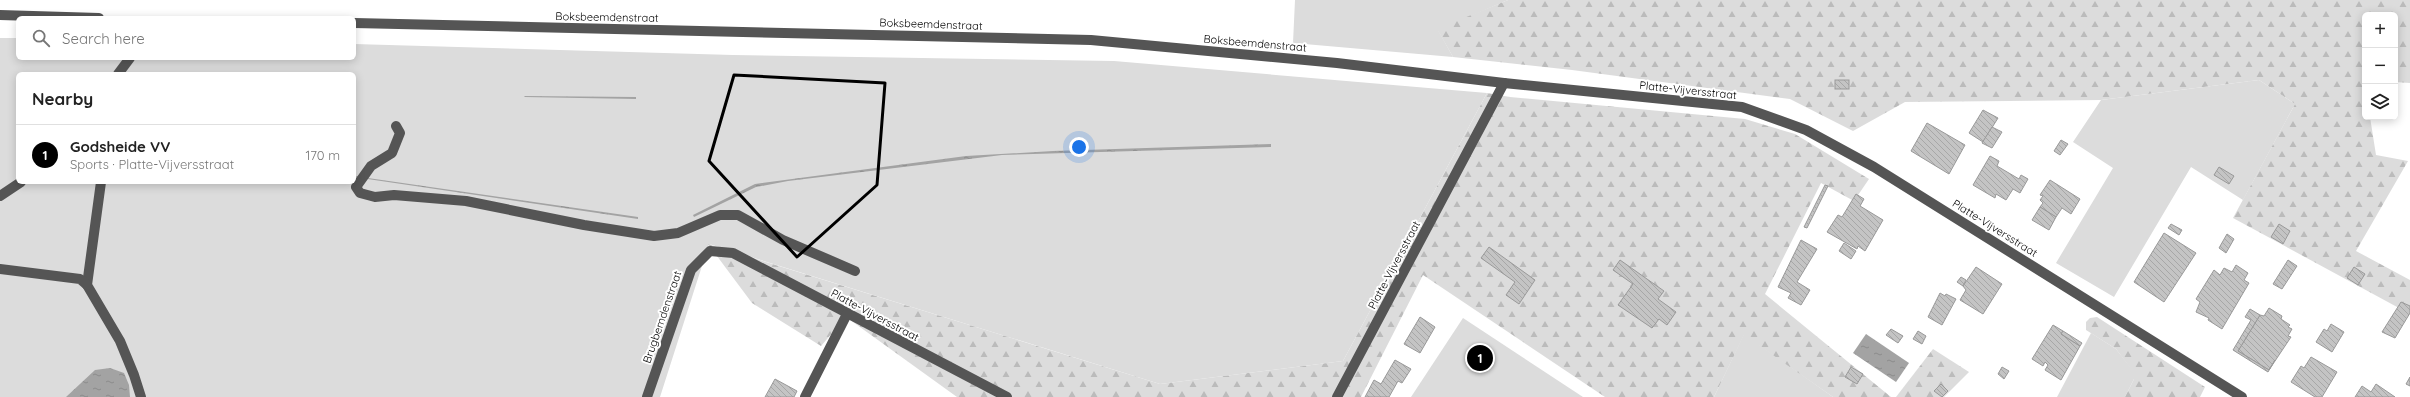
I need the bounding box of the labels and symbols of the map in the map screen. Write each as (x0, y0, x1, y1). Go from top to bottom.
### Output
street label: Boksbeemdenstraat (555, 9, 659, 25)
street label: Boksbeemdenstraat (879, 15, 983, 33)
street label: Boksbeemdenstraat (1203, 32, 1307, 54)
street label: Platte-Vijversstraat (1639, 78, 1738, 102)
your location (1069, 137, 1089, 157)
street label: Platte-Vijversstraat (1950, 196, 2040, 260)
street label: Platte-Vijversstraat (1365, 218, 1423, 311)
street label: Brugbemdenstraat (640, 269, 684, 365)
street label: Platte-Vijversstraat (829, 286, 922, 344)
pin: 1 (1467, 343, 1493, 373)

